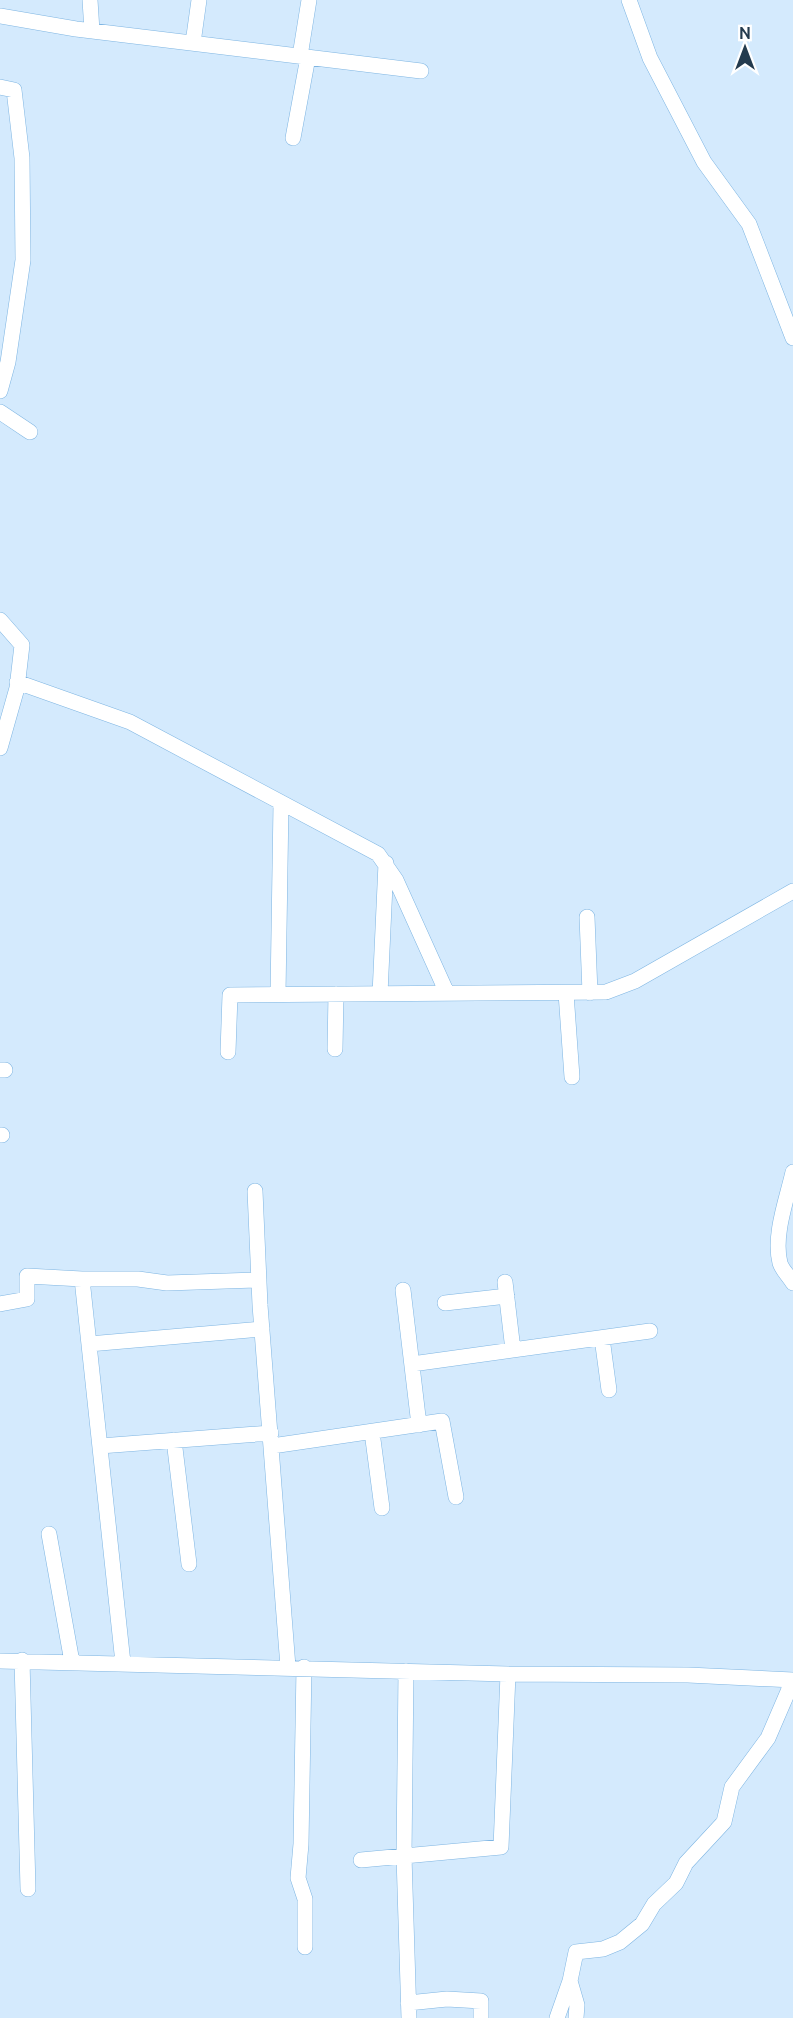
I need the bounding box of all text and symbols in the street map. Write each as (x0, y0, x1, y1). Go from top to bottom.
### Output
north arrow (715, 18, 775, 78)
text: N (739, 24, 751, 42)

